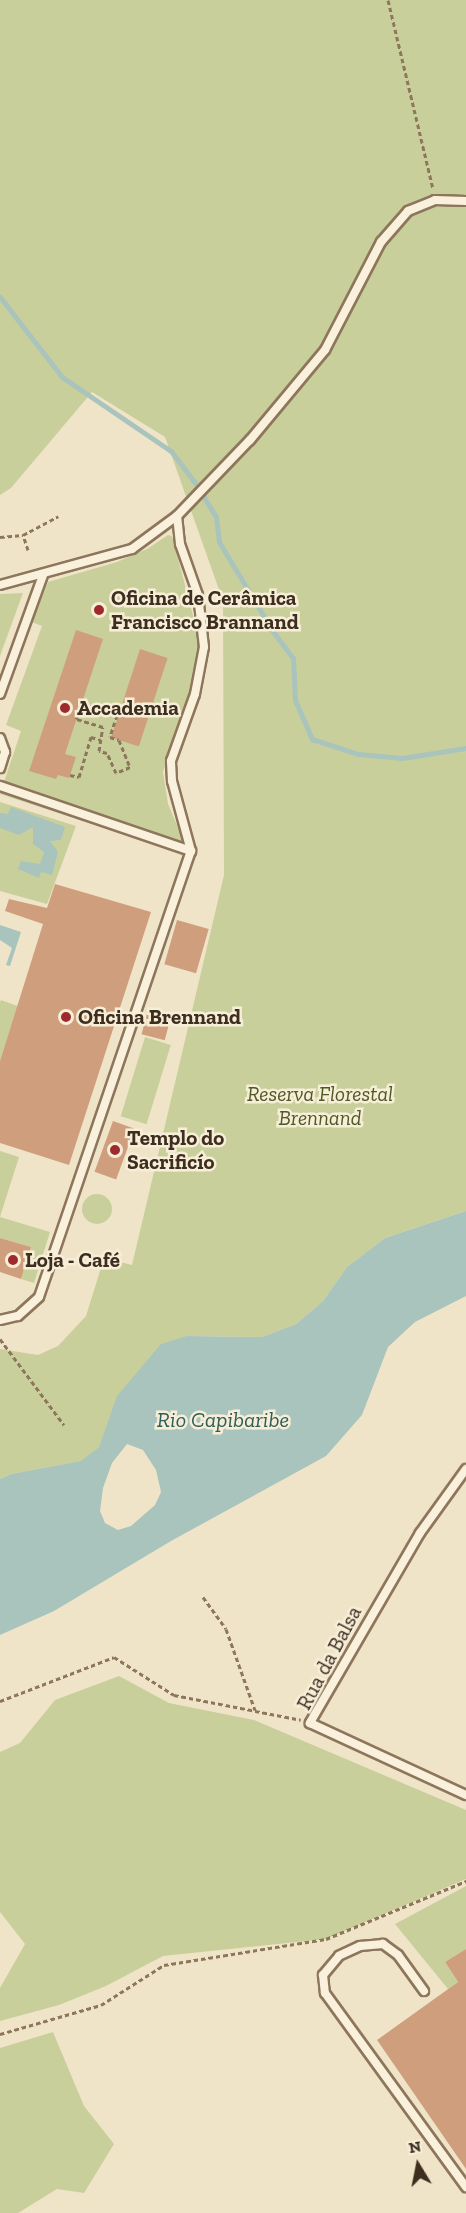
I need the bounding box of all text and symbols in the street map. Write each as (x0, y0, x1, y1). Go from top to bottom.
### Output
place label: Oficina de Cerâmica Francisco Brannand (111, 585, 299, 635)
marker: Oficina de Cerâmica Francisco Brannand (92, 603, 106, 617)
place label: Accademia (77, 695, 179, 721)
marker: Accademia (58, 701, 72, 715)
place label: Oficina Brennand (78, 1004, 241, 1030)
marker: Oficina Brennand (59, 1010, 73, 1024)
park label: Reserva Florestal Brennand (247, 1081, 393, 1131)
place label: Templo do Sacrificío (127, 1125, 224, 1175)
marker: Templo do Sacrificío (108, 1143, 122, 1157)
place label: Loja - Café (25, 1247, 120, 1273)
marker: Loja - Café (6, 1253, 20, 1267)
water label: Rio Capibaribe (157, 1407, 289, 1433)
street label: Rua da Balsa (291, 1602, 367, 1714)
north arrow (388, 2135, 448, 2195)
text: N (407, 2136, 422, 2157)

